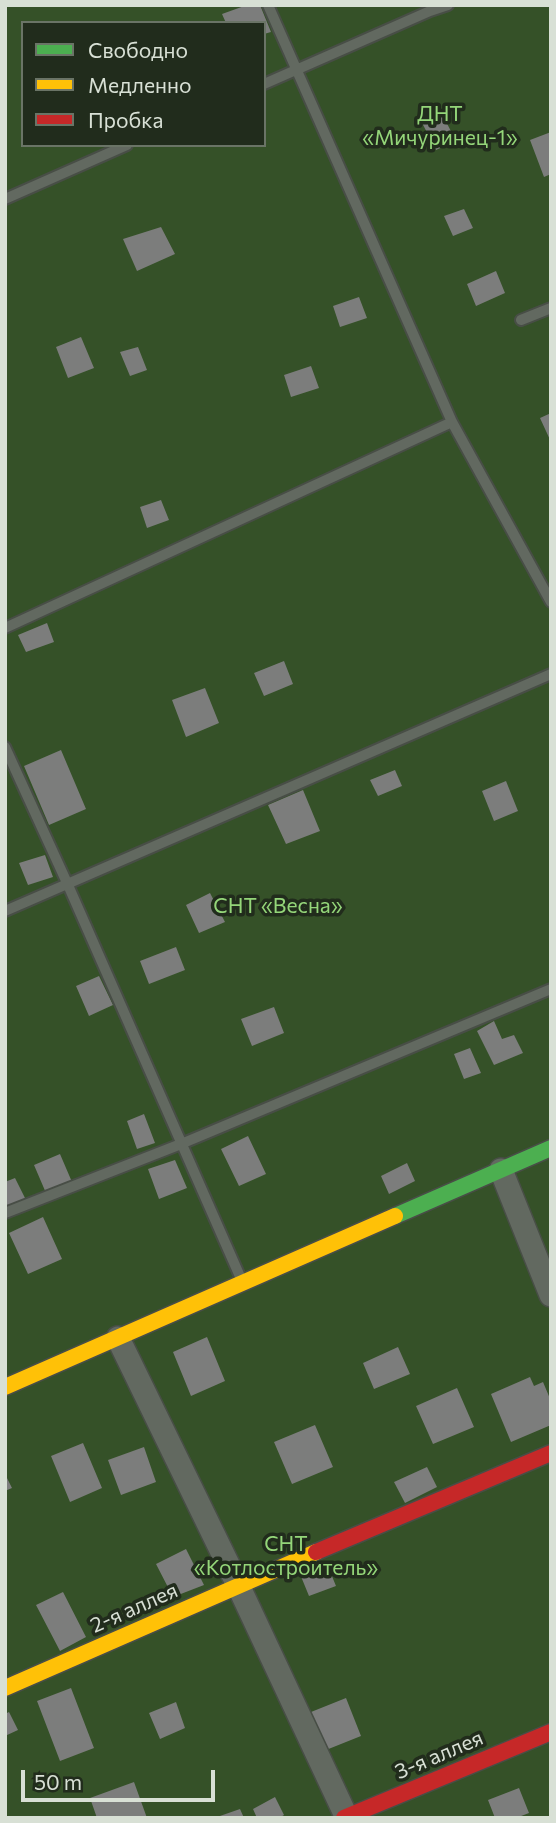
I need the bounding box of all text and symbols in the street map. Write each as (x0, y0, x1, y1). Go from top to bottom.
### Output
legend (21, 21, 266, 147)
text: Свободно (88, 37, 188, 62)
text: Медленно (88, 72, 192, 97)
park label: ДНТ «Мичуринец-1» (362, 101, 518, 151)
text: Пробка (88, 107, 163, 132)
park label: СНТ «Весна» (213, 893, 343, 919)
park label: СНТ «Котлостроитель» (194, 1531, 378, 1581)
street label: 2-я аллея (86, 1578, 182, 1638)
street label: 3-я аллея (391, 1725, 487, 1785)
scale bar (24, 1756, 219, 1800)
text: 50 m (34, 1769, 82, 1794)

